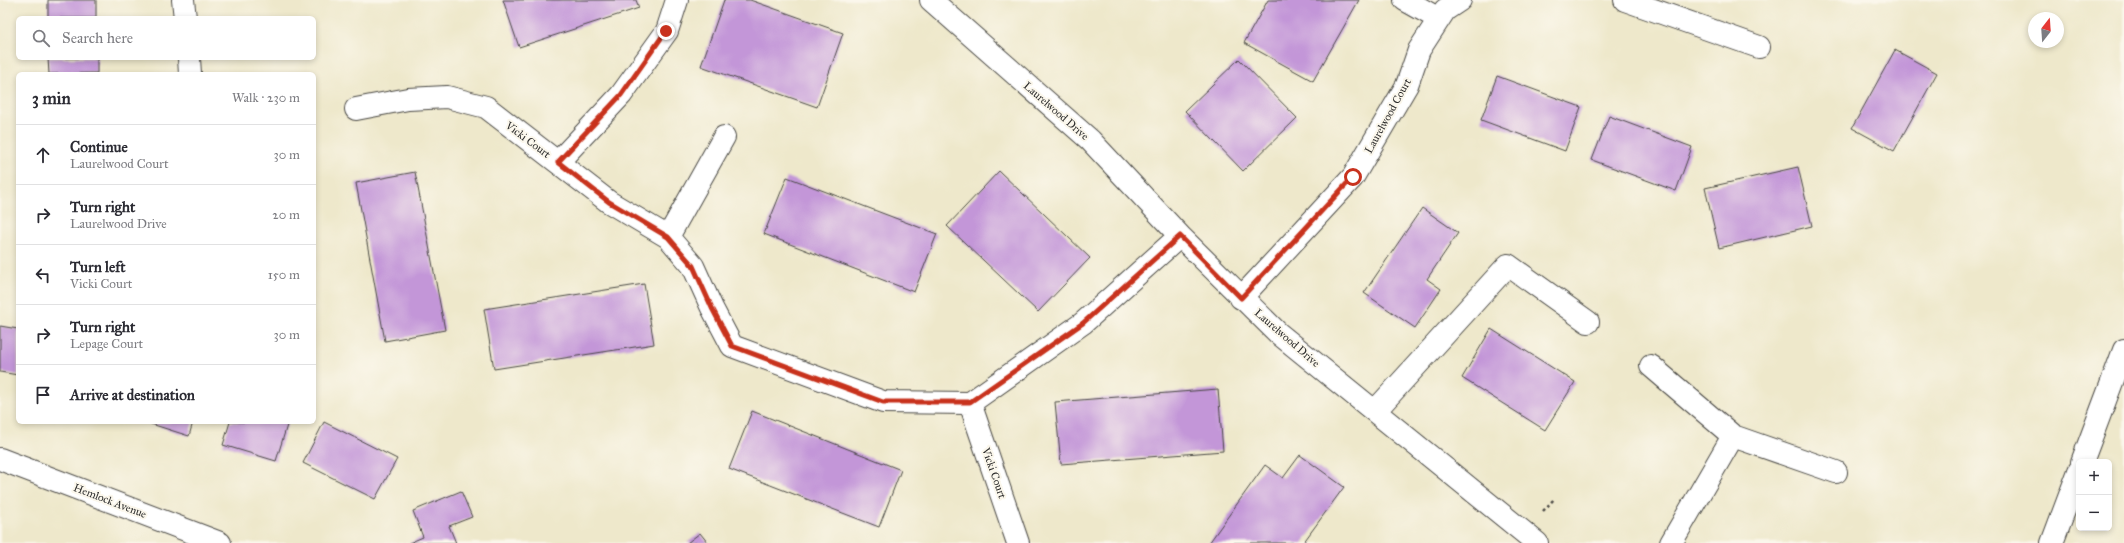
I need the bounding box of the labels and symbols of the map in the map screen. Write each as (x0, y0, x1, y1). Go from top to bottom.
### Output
north arrow (2028, 12, 2064, 48)
route end (657, 22, 675, 40)
street label: Laurelwood Court (1362, 76, 1414, 156)
street label: Laurelwood Drive (1021, 79, 1091, 143)
street label: Vicki Court (502, 118, 553, 161)
route start (1344, 168, 1362, 186)
street label: Laurelwood Drive (1252, 306, 1322, 370)
street label: Vicki Court (979, 445, 1009, 500)
street label: Hemlock Avenue (72, 481, 149, 521)

